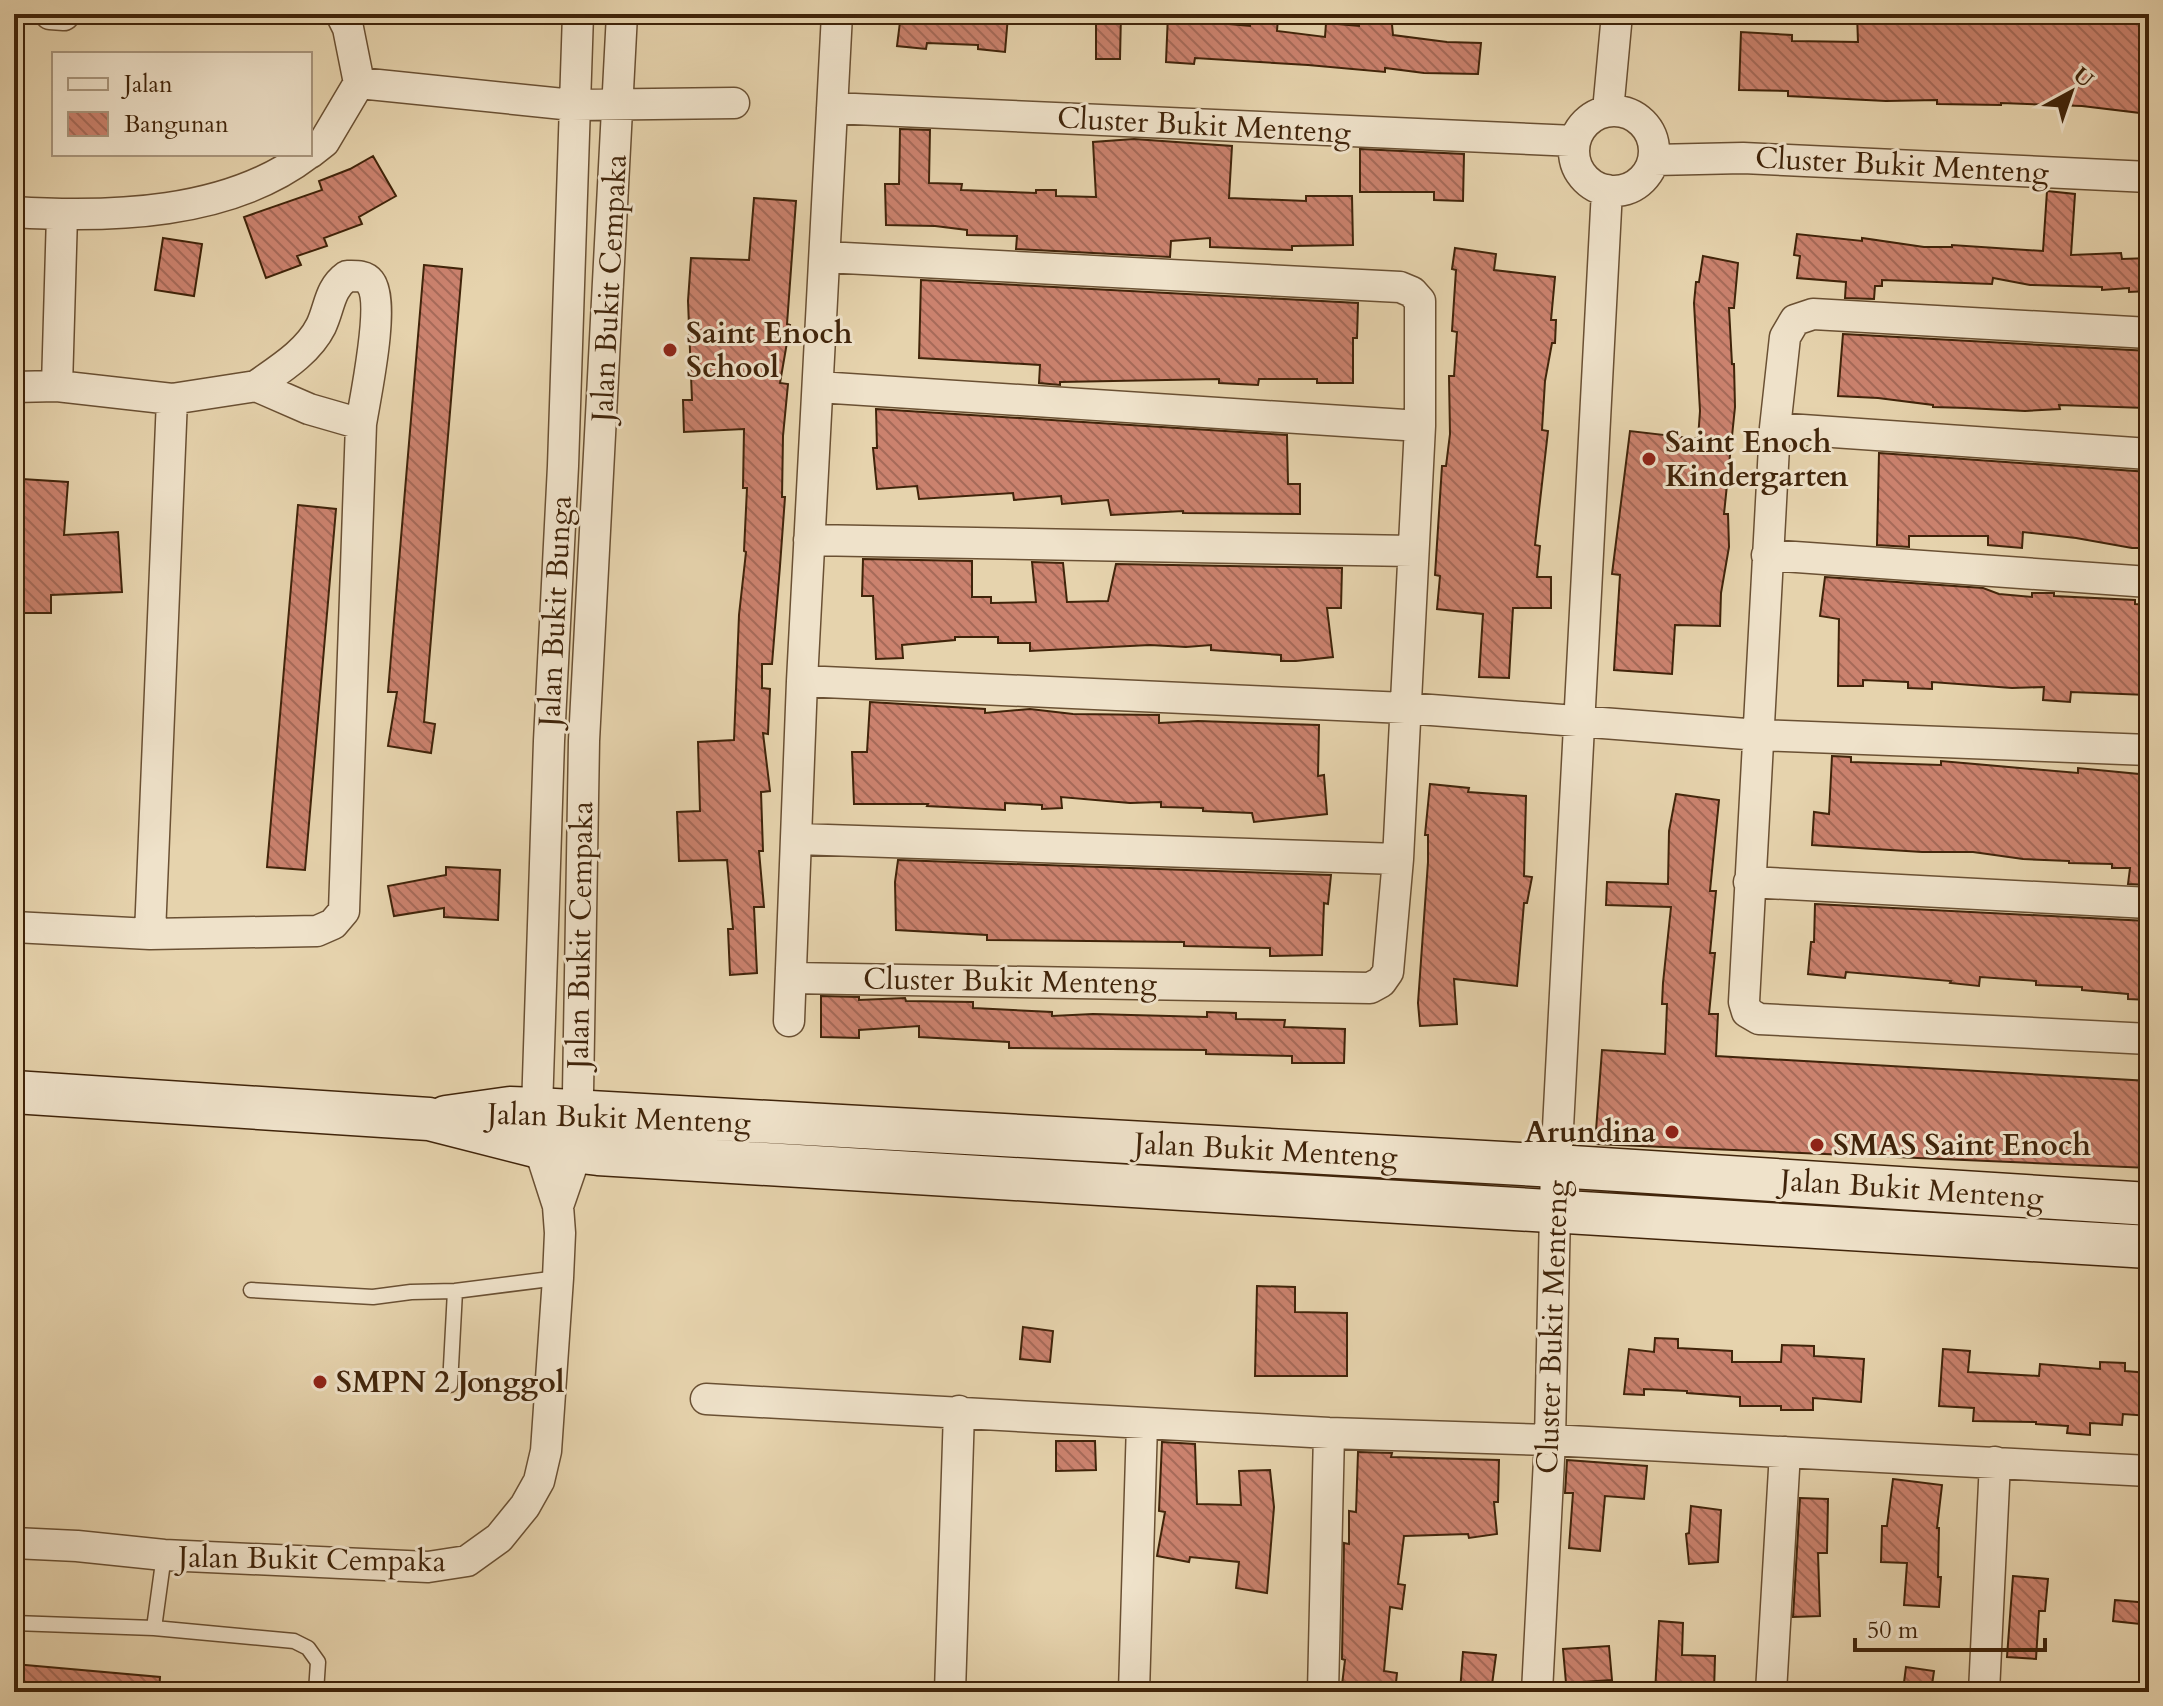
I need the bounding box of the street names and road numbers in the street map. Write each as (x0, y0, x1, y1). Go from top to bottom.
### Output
street label: Cluster Bukit Menteng (1056, 97, 1352, 154)
street label: Cluster Bukit Menteng (1754, 137, 2050, 194)
street label: Jalan Bukit Cempaka (582, 153, 637, 427)
street label: Jalan Bukit Bunga (529, 494, 582, 732)
street label: Jalan Bukit Cempaka (558, 801, 603, 1073)
street label: Cluster Bukit Menteng (863, 958, 1157, 1005)
street label: Jalan Bukit Menteng (483, 1093, 752, 1144)
street label: Jalan Bukit Menteng (1129, 1123, 1399, 1178)
street label: Jalan Bukit Menteng (1775, 1160, 2045, 1219)
street label: Cluster Bukit Menteng (1527, 1179, 1578, 1475)
street label: Jalan Bukit Cempaka (174, 1537, 446, 1582)

